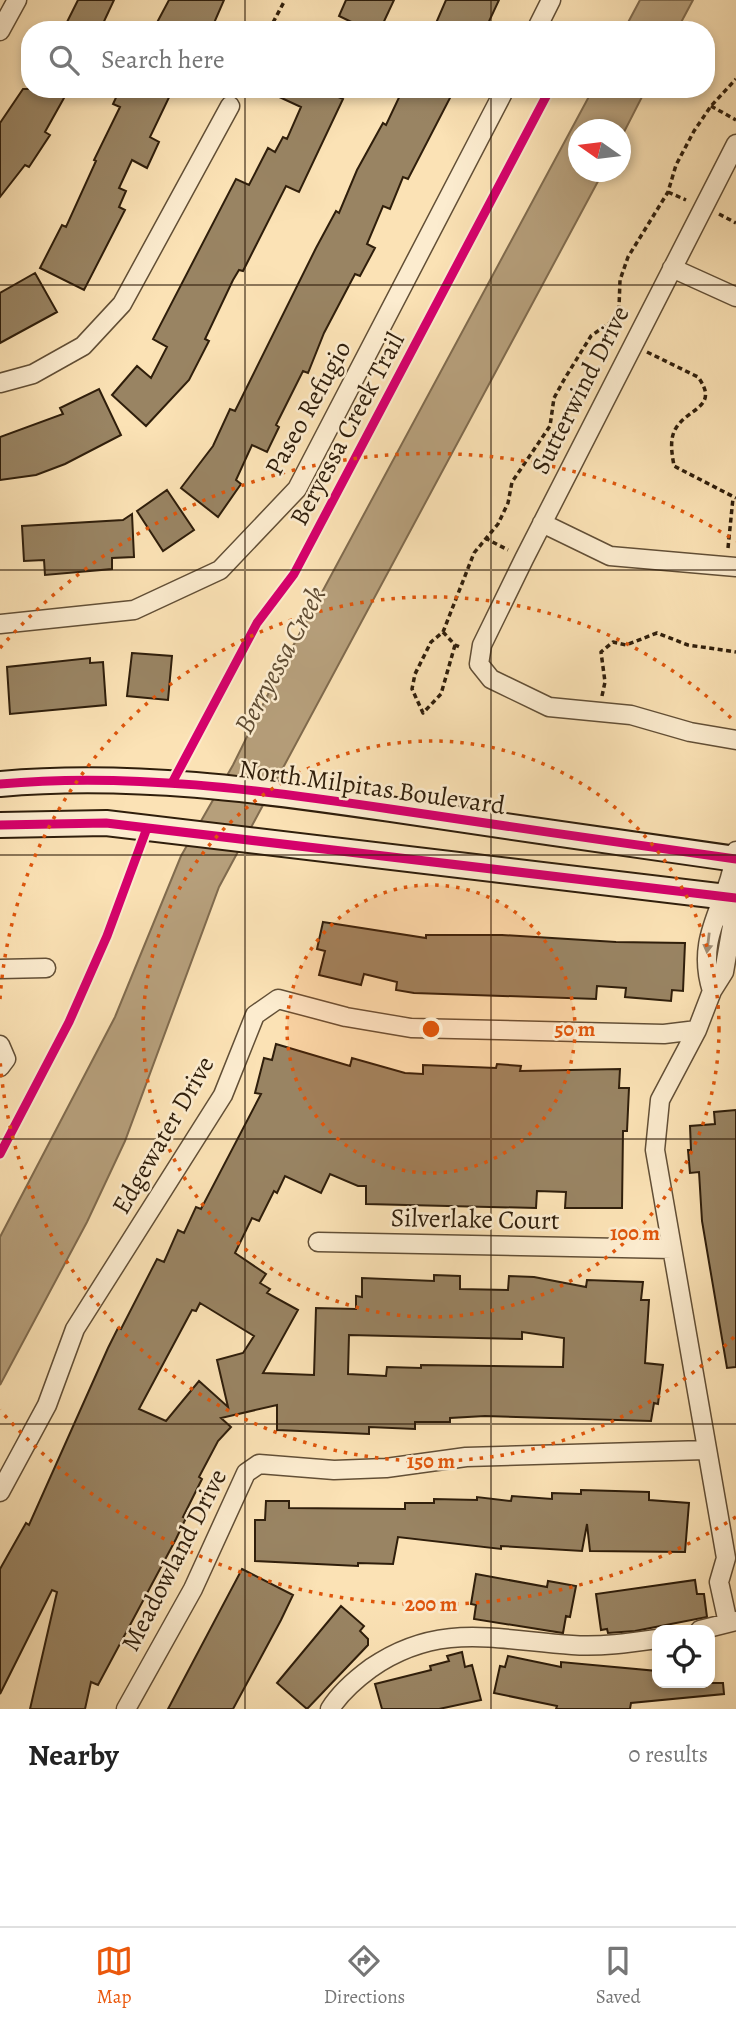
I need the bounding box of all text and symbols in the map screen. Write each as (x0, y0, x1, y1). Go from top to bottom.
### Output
search box (21, 21, 715, 98)
icon: search (45, 41, 83, 79)
text: Search here (101, 42, 225, 77)
north arrow (568, 119, 631, 182)
street label: Sutterwind Drive (523, 300, 637, 480)
street label: Beryessa Creek Trail (281, 326, 413, 532)
street label: Paseo Refugio (257, 334, 359, 482)
water label: Berryessa Creek (225, 579, 335, 741)
street label: North Milpitas Boulevard (237, 751, 508, 823)
one-way arrow (703, 932, 714, 954)
text: 50 m (555, 1015, 596, 1043)
centre of rings (419, 1017, 443, 1041)
street label: Edgewater Drive (104, 1050, 222, 1220)
street label: Silverlake Court (390, 1200, 560, 1238)
text: 100 m (610, 1219, 660, 1247)
text: 150 m (407, 1447, 456, 1475)
street label: Meadowland Drive (113, 1463, 235, 1657)
text: 200 m (405, 1590, 458, 1618)
map controls (652, 1625, 715, 1688)
button: locate (652, 1625, 715, 1688)
text: Nearby (28, 1735, 119, 1775)
text: 0 results (628, 1739, 708, 1770)
tab: Map (95, 1942, 133, 2010)
tab: Directions (324, 1942, 405, 2010)
tab: Saved (596, 1942, 641, 2010)

